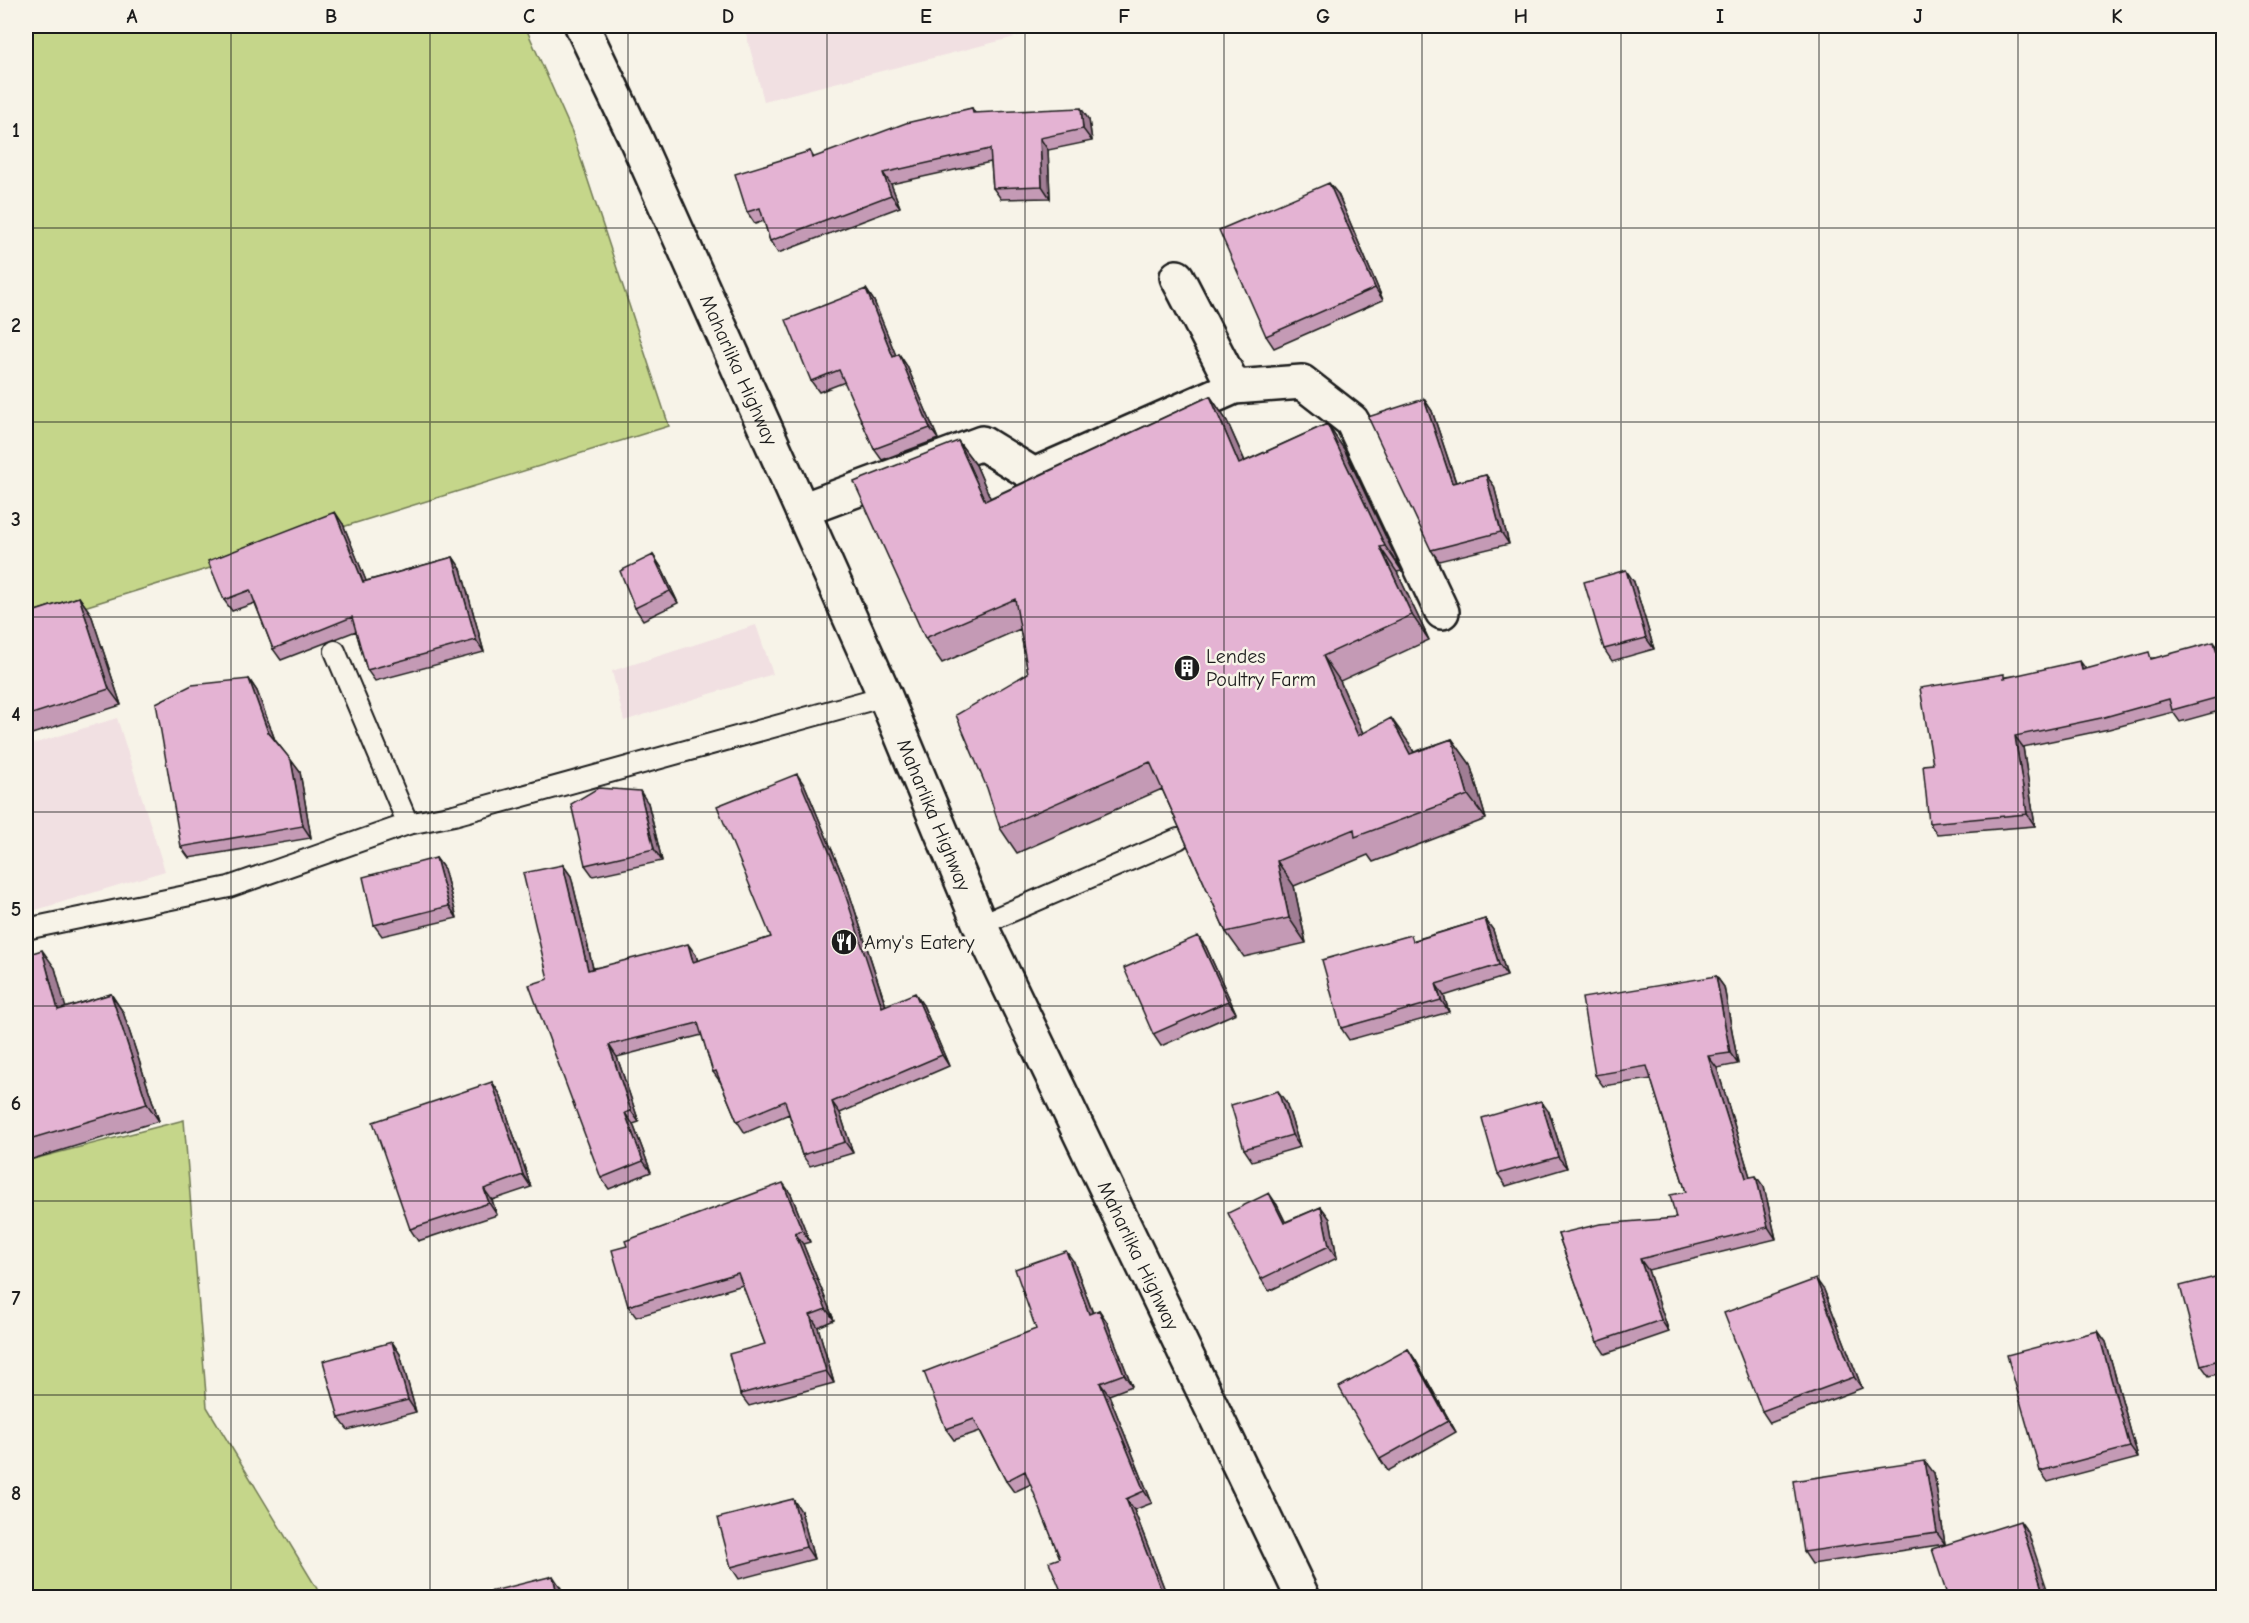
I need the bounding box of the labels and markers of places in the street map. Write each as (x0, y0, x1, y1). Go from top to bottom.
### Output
place label: Lendes Poultry Farm (1206, 645, 1316, 691)
building icon: Lendes Poultry Farm (1172, 653, 1202, 683)
restaurant icon: Amy's Eatery (829, 927, 859, 957)
place label: Amy's Eatery (864, 931, 974, 954)

